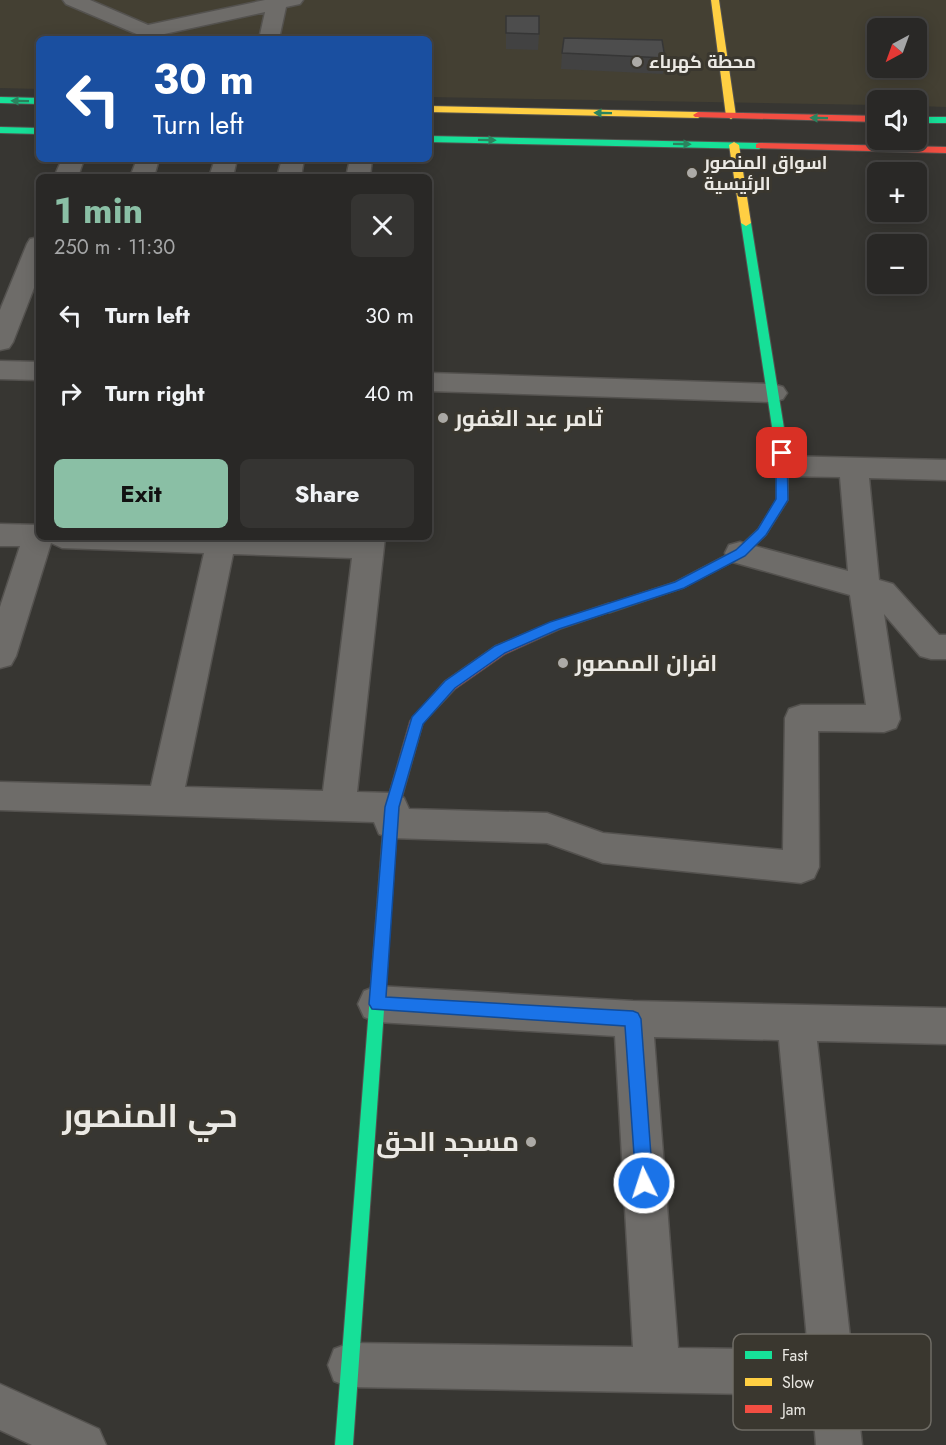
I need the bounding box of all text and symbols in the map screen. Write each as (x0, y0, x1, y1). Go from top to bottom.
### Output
north arrow (867, 18, 927, 78)
map controls (867, 18, 927, 294)
text: 30 m (153, 49, 254, 110)
place label: محطة كهرباء (649, 49, 756, 75)
marker: محطة كهرباء (630, 55, 644, 69)
icon: left (54, 60, 132, 138)
button: sound (867, 90, 927, 150)
one-way arrow (10, 96, 29, 106)
text: Turn left (153, 105, 243, 144)
one-way arrow (594, 108, 613, 118)
one-way arrow (810, 113, 829, 123)
one-way arrow (478, 135, 497, 145)
one-way arrow (673, 139, 692, 149)
place label: اسواق المنصور الرئيسية (703, 150, 828, 197)
button: + (867, 162, 927, 222)
marker: اسواق المنصور الرئيسية (685, 166, 699, 180)
text: 1 min (54, 184, 143, 236)
button: close (351, 194, 414, 257)
text: 250 m · 11:30 (54, 233, 175, 262)
button: − (867, 234, 927, 294)
icon: left (54, 299, 87, 332)
text: Turn left (105, 299, 190, 331)
text: 30 m (365, 299, 414, 331)
icon: right (54, 377, 87, 410)
text: Turn right (105, 377, 205, 409)
text: 40 m (364, 377, 414, 409)
place label: ثامر عبد الغفور (454, 402, 603, 434)
marker: ثامر عبد الغفور (436, 411, 450, 425)
pin (756, 427, 807, 478)
icon: arrive (765, 436, 798, 469)
button: Exit (54, 459, 228, 528)
button: Share (240, 459, 414, 528)
place label: افران الممصور (574, 647, 717, 679)
marker: افران الممصور (556, 656, 570, 670)
district label: حي المنصور (61, 1092, 238, 1142)
place label: مسجد الحق (376, 1122, 519, 1161)
marker: مسجد الحق (524, 1135, 538, 1149)
position arrow (612, 1151, 676, 1215)
legend (733, 1334, 931, 1430)
text: Fast (782, 1344, 808, 1367)
text: Slow (782, 1371, 814, 1394)
text: Jam (780, 1398, 806, 1421)

